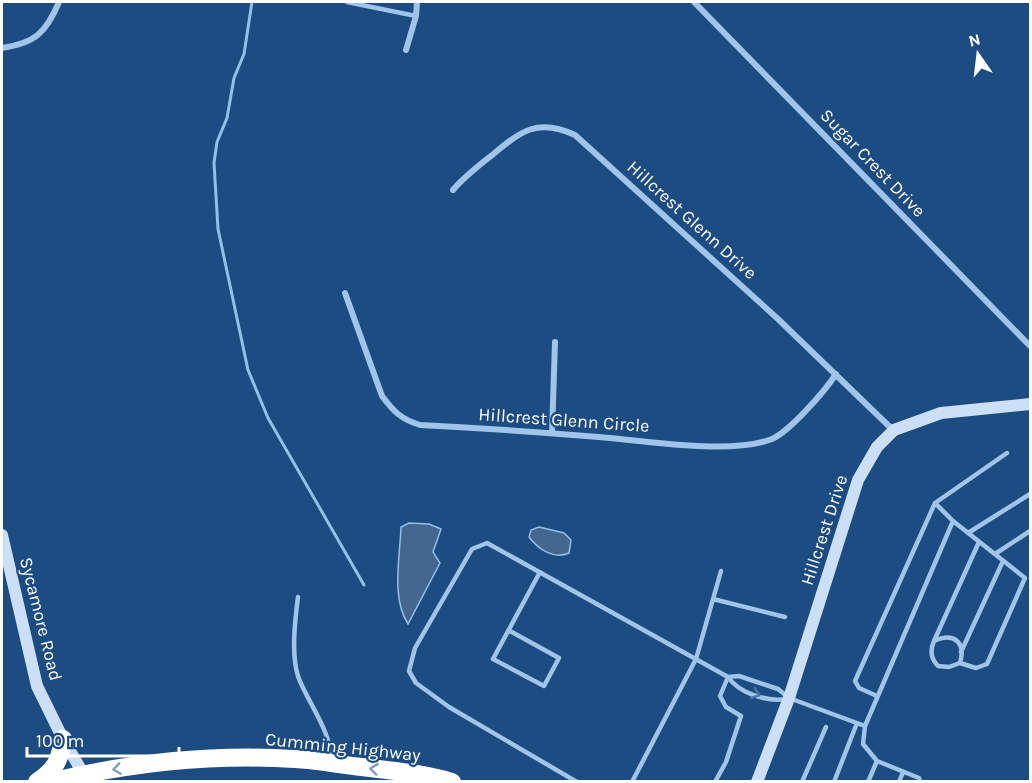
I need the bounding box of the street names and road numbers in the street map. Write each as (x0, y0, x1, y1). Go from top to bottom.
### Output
street label: Sugar Crest Drive (816, 104, 930, 222)
street label: Hillcrest Glenn Drive (623, 156, 761, 284)
street label: Hillcrest Glenn Circle (478, 403, 650, 437)
street label: Hillcrest Drive (796, 472, 852, 588)
street label: Sycamore Road (15, 555, 67, 683)
street label: Cumming Highway (264, 728, 422, 766)

